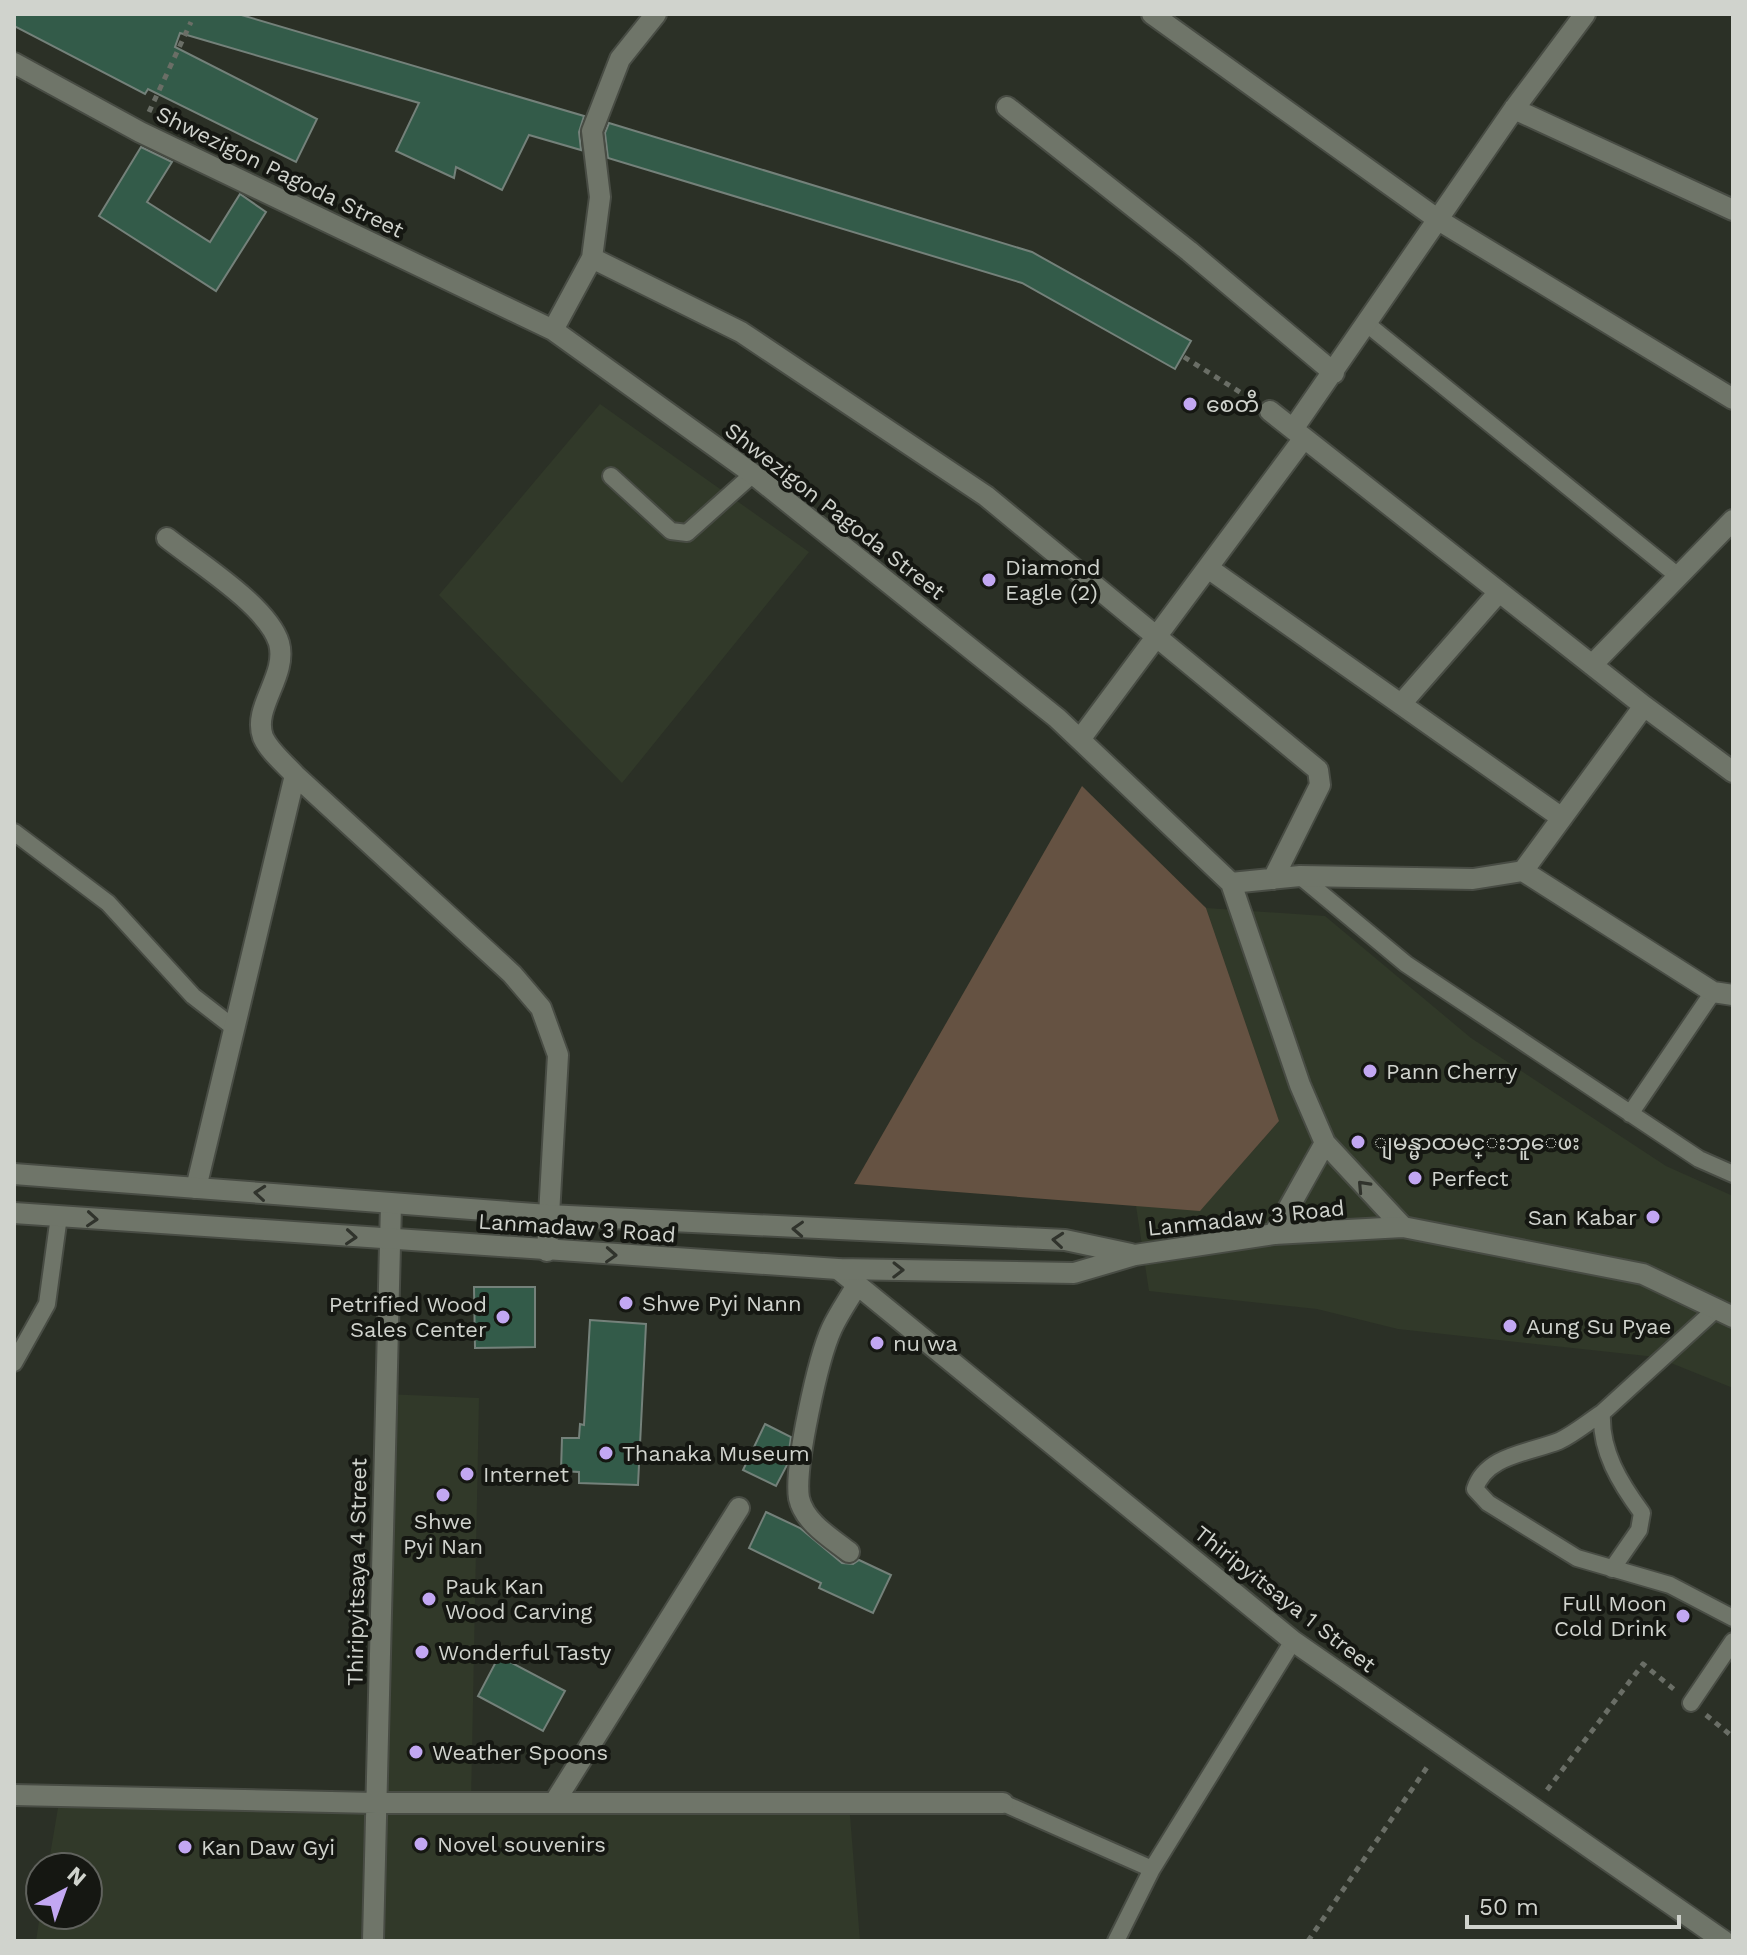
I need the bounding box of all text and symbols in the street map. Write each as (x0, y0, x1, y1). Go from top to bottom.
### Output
street label: Shwezigon Pagoda Street (152, 101, 408, 243)
place label: စေတီ (1206, 389, 1259, 417)
marker: စေတီ (1181, 395, 1199, 413)
street label: Shwezigon Pagoda Street (720, 417, 950, 605)
place label: Diamond Eagle (2) (1005, 555, 1101, 605)
marker: Diamond Eagle (2) (980, 571, 998, 589)
place label: Pann Cherry (1386, 1059, 1518, 1084)
marker: Pann Cherry (1361, 1062, 1379, 1080)
place label: ျမန္မာထမင္းဘူေဖး (1374, 1130, 1580, 1161)
marker: ျမန္မာထမင္းဘူေဖး (1349, 1133, 1367, 1151)
place label: Perfect (1431, 1166, 1508, 1191)
marker: Perfect (1406, 1169, 1424, 1187)
one-way arrow (1358, 1181, 1373, 1195)
one-way arrow (253, 1185, 266, 1202)
street label: Lanmadaw 3 Road (1146, 1195, 1346, 1241)
place label: San Kabar (1528, 1205, 1637, 1230)
marker: San Kabar (1644, 1208, 1662, 1226)
street label: Lanmadaw 3 Road (477, 1209, 677, 1247)
one-way arrow (86, 1210, 99, 1227)
one-way arrow (791, 1221, 804, 1238)
one-way arrow (345, 1228, 358, 1245)
one-way arrow (1051, 1232, 1064, 1249)
one-way arrow (604, 1246, 617, 1263)
one-way arrow (892, 1261, 905, 1279)
place label: Shwe Pyi Nann (642, 1291, 802, 1316)
place label: Petrified Wood Sales Center (329, 1292, 487, 1342)
marker: Shwe Pyi Nann (617, 1294, 635, 1312)
marker: Petrified Wood Sales Center (494, 1308, 512, 1326)
place label: Aung Su Pyae (1526, 1314, 1671, 1339)
marker: Aung Su Pyae (1501, 1317, 1519, 1335)
place label: nu wa (893, 1331, 958, 1356)
marker: nu wa (868, 1334, 886, 1352)
place label: Thanaka Museum (622, 1441, 810, 1466)
marker: Thanaka Museum (597, 1444, 615, 1462)
street label: Thiripyitsaya 4 Street (343, 1458, 371, 1686)
place label: Internet (483, 1462, 569, 1487)
marker: Internet (458, 1465, 476, 1483)
marker: Shwe Pyi Nan (434, 1486, 452, 1504)
place label: Shwe Pyi Nan (403, 1509, 483, 1559)
street label: Thiripyitsaya 1 Street (1190, 1521, 1380, 1677)
place label: Pauk Kan Wood Carving (445, 1574, 593, 1624)
marker: Pauk Kan Wood Carving (420, 1590, 438, 1608)
place label: Full Moon Cold Drink (1554, 1591, 1667, 1641)
marker: Full Moon Cold Drink (1674, 1607, 1692, 1625)
place label: Wonderful Tasty (438, 1640, 612, 1665)
marker: Wonderful Tasty (413, 1643, 431, 1661)
place label: Weather Spoons (432, 1740, 608, 1765)
marker: Weather Spoons (407, 1743, 425, 1761)
place label: Novel souvenirs (437, 1832, 606, 1857)
place label: Kan Daw Gyi (201, 1835, 335, 1860)
marker: Novel souvenirs (412, 1835, 430, 1853)
marker: Kan Daw Gyi (176, 1838, 194, 1856)
north arrow (24, 1851, 104, 1931)
text: N (62, 1861, 91, 1891)
scale bar (1467, 1879, 1679, 1929)
text: 50 m (1479, 1893, 1539, 1921)

